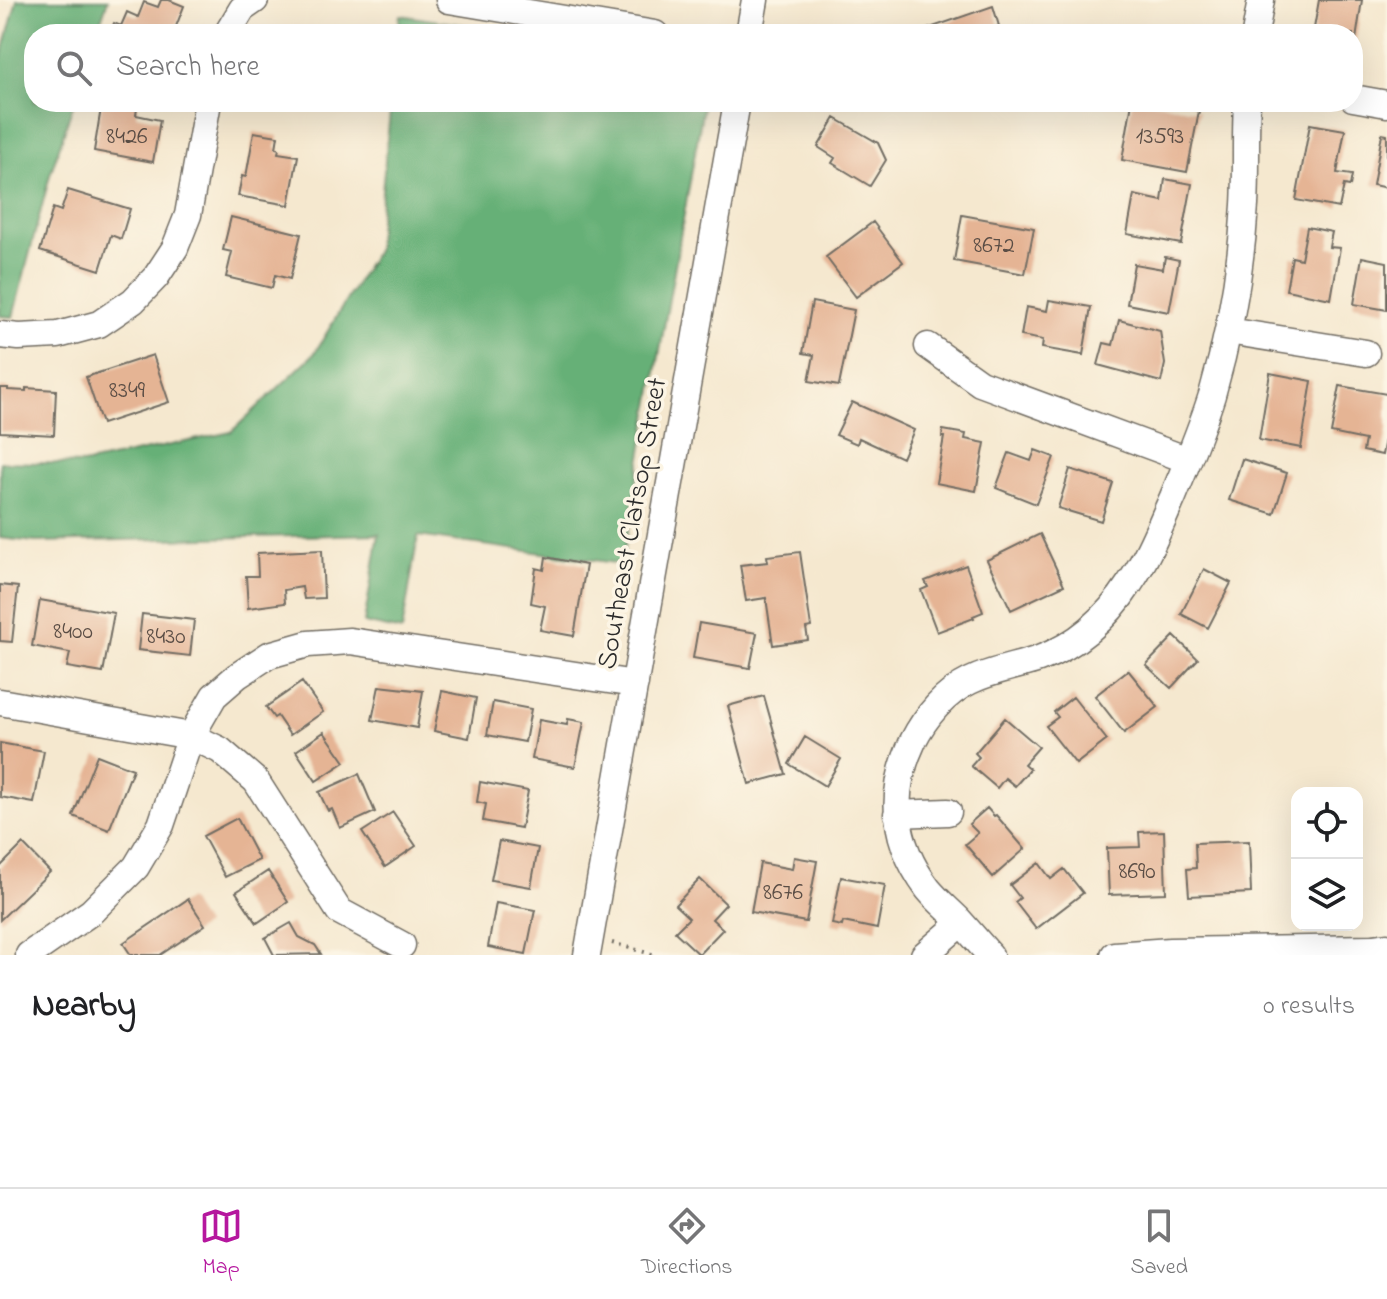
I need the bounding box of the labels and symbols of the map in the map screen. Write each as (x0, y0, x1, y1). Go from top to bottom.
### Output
house number: 8426 (106, 120, 148, 155)
house number: 13593 (1136, 120, 1184, 155)
house number: 8672 (973, 229, 1015, 264)
house number: 8349 (109, 374, 146, 409)
street label: Southeast Clatsop Street (588, 374, 679, 673)
house number: 8400 (53, 615, 93, 650)
house number: 8430 (146, 620, 186, 655)
house number: 8690 (1118, 855, 1156, 890)
house number: 8676 (763, 876, 803, 911)

